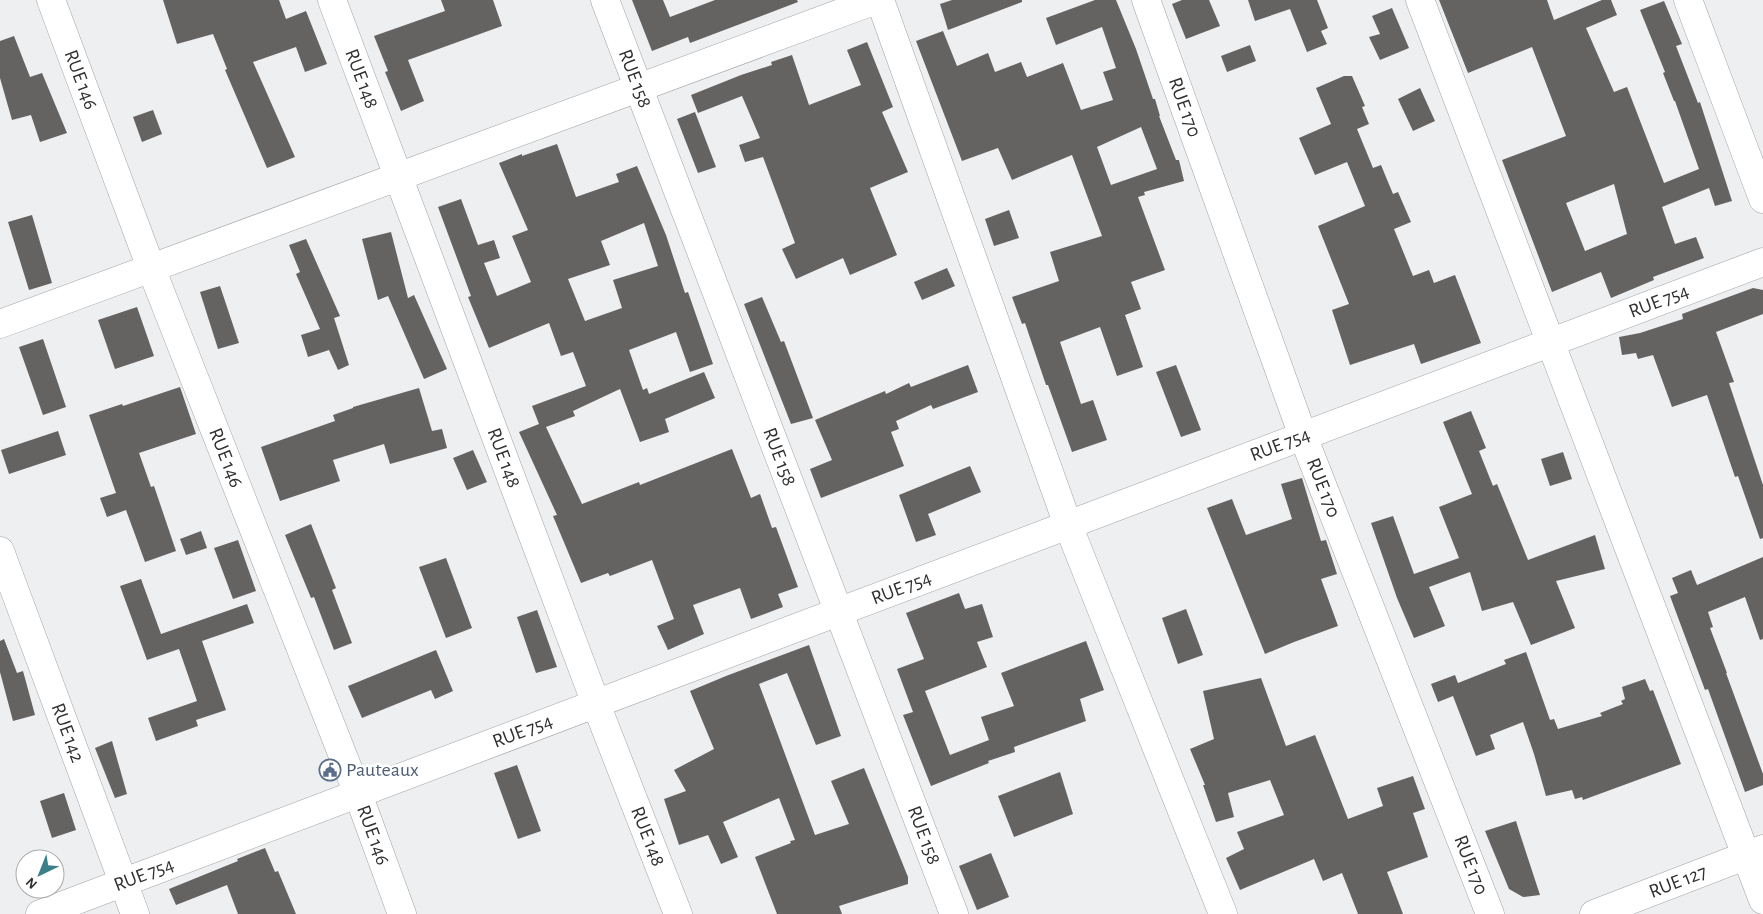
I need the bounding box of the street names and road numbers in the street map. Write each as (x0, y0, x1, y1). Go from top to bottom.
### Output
street label: RUE 148 (341, 46, 382, 111)
street label: RUE 158 (615, 46, 655, 111)
street label: RUE 146 (60, 47, 101, 112)
street label: RUE 170 (1165, 75, 1205, 140)
street label: RUE 754 (1626, 281, 1692, 322)
street label: RUE 754 (1247, 424, 1313, 465)
street label: RUE 146 (205, 425, 246, 490)
street label: RUE 148 (483, 425, 524, 490)
street label: RUE 158 (759, 425, 800, 489)
street label: RUE 170 (1303, 455, 1344, 520)
street label: RUE 754 (869, 568, 934, 608)
street label: RUE 142 (47, 700, 88, 765)
street label: RUE 754 (490, 711, 555, 752)
street label: RUE 146 (353, 802, 393, 868)
street label: RUE 158 (904, 803, 944, 867)
street label: RUE 148 (627, 804, 668, 869)
street label: RUE 170 (1450, 832, 1491, 897)
street label: RUE 754 (111, 854, 177, 895)
street label: RUE 127 (1646, 861, 1710, 902)

